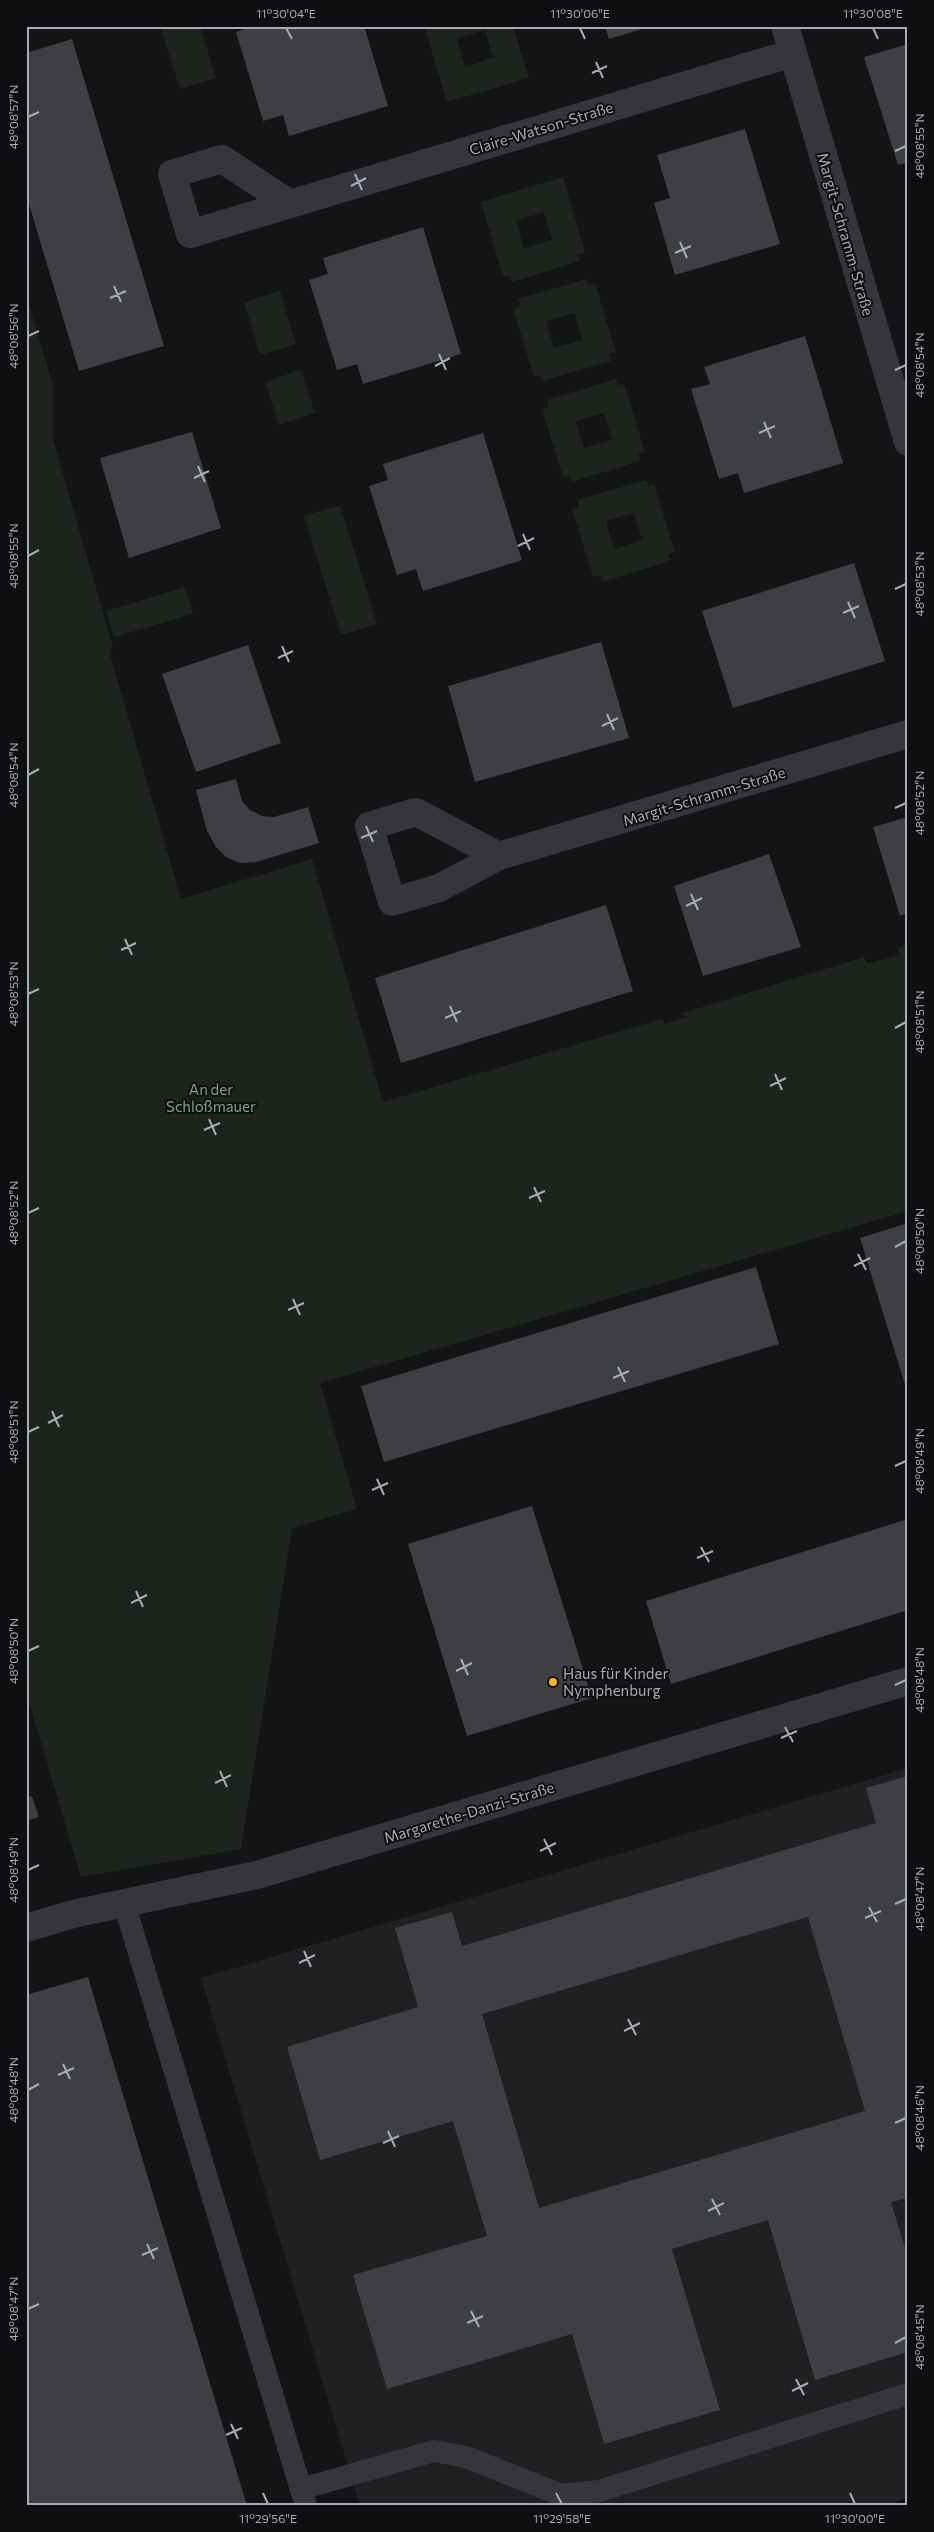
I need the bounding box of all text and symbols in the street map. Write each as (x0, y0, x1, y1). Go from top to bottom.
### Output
text: 11°30'04"E (256, 6, 316, 20)
text: 11°30'06"E (550, 6, 610, 20)
text: 11°30'08"E (843, 6, 903, 20)
text: 48°08'57"N (6, 85, 20, 149)
street label: Claire-Watson-Straße (467, 97, 615, 158)
text: 48°08'55"N (912, 114, 926, 178)
street label: Margit-Schramm-Straße (814, 150, 878, 318)
text: 48°08'56"N (6, 303, 20, 369)
text: 48°08'54"N (912, 332, 926, 398)
text: 48°08'55"N (6, 524, 20, 588)
text: 48°08'53"N (912, 552, 926, 616)
text: 48°08'54"N (6, 742, 20, 808)
street label: Margit-Schramm-Straße (621, 763, 788, 829)
text: 48°08'52"N (912, 771, 926, 835)
text: 48°08'53"N (6, 962, 20, 1026)
text: 48°08'51"N (912, 990, 926, 1054)
park label: An der Schloßmauer (166, 1080, 256, 1115)
text: 48°08'52"N (6, 1181, 20, 1245)
text: 48°08'50"N (912, 1208, 926, 1274)
text: 48°08'51"N (6, 1400, 20, 1464)
text: 48°08'49"N (912, 1428, 926, 1494)
text: 48°08'50"N (6, 1618, 20, 1684)
text: 48°08'48"N (912, 1647, 926, 1713)
place label: Haus für Kinder Nymphenburg (563, 1664, 668, 1699)
marker: Haus für Kinder Nymphenburg (547, 1676, 559, 1688)
street label: Margarethe-Danzi-Straße (382, 1777, 556, 1846)
text: 48°08'49"N (6, 1837, 20, 1903)
text: 48°08'47"N (912, 1867, 926, 1931)
text: 48°08'48"N (6, 2057, 20, 2123)
text: 48°08'46"N (912, 2085, 926, 2151)
text: 48°08'47"N (6, 2277, 20, 2341)
text: 48°08'45"N (912, 2304, 926, 2370)
text: 11°29'56"E (239, 2511, 297, 2525)
text: 11°29'58"E (533, 2511, 591, 2525)
text: 11°30'00"E (825, 2511, 885, 2525)

